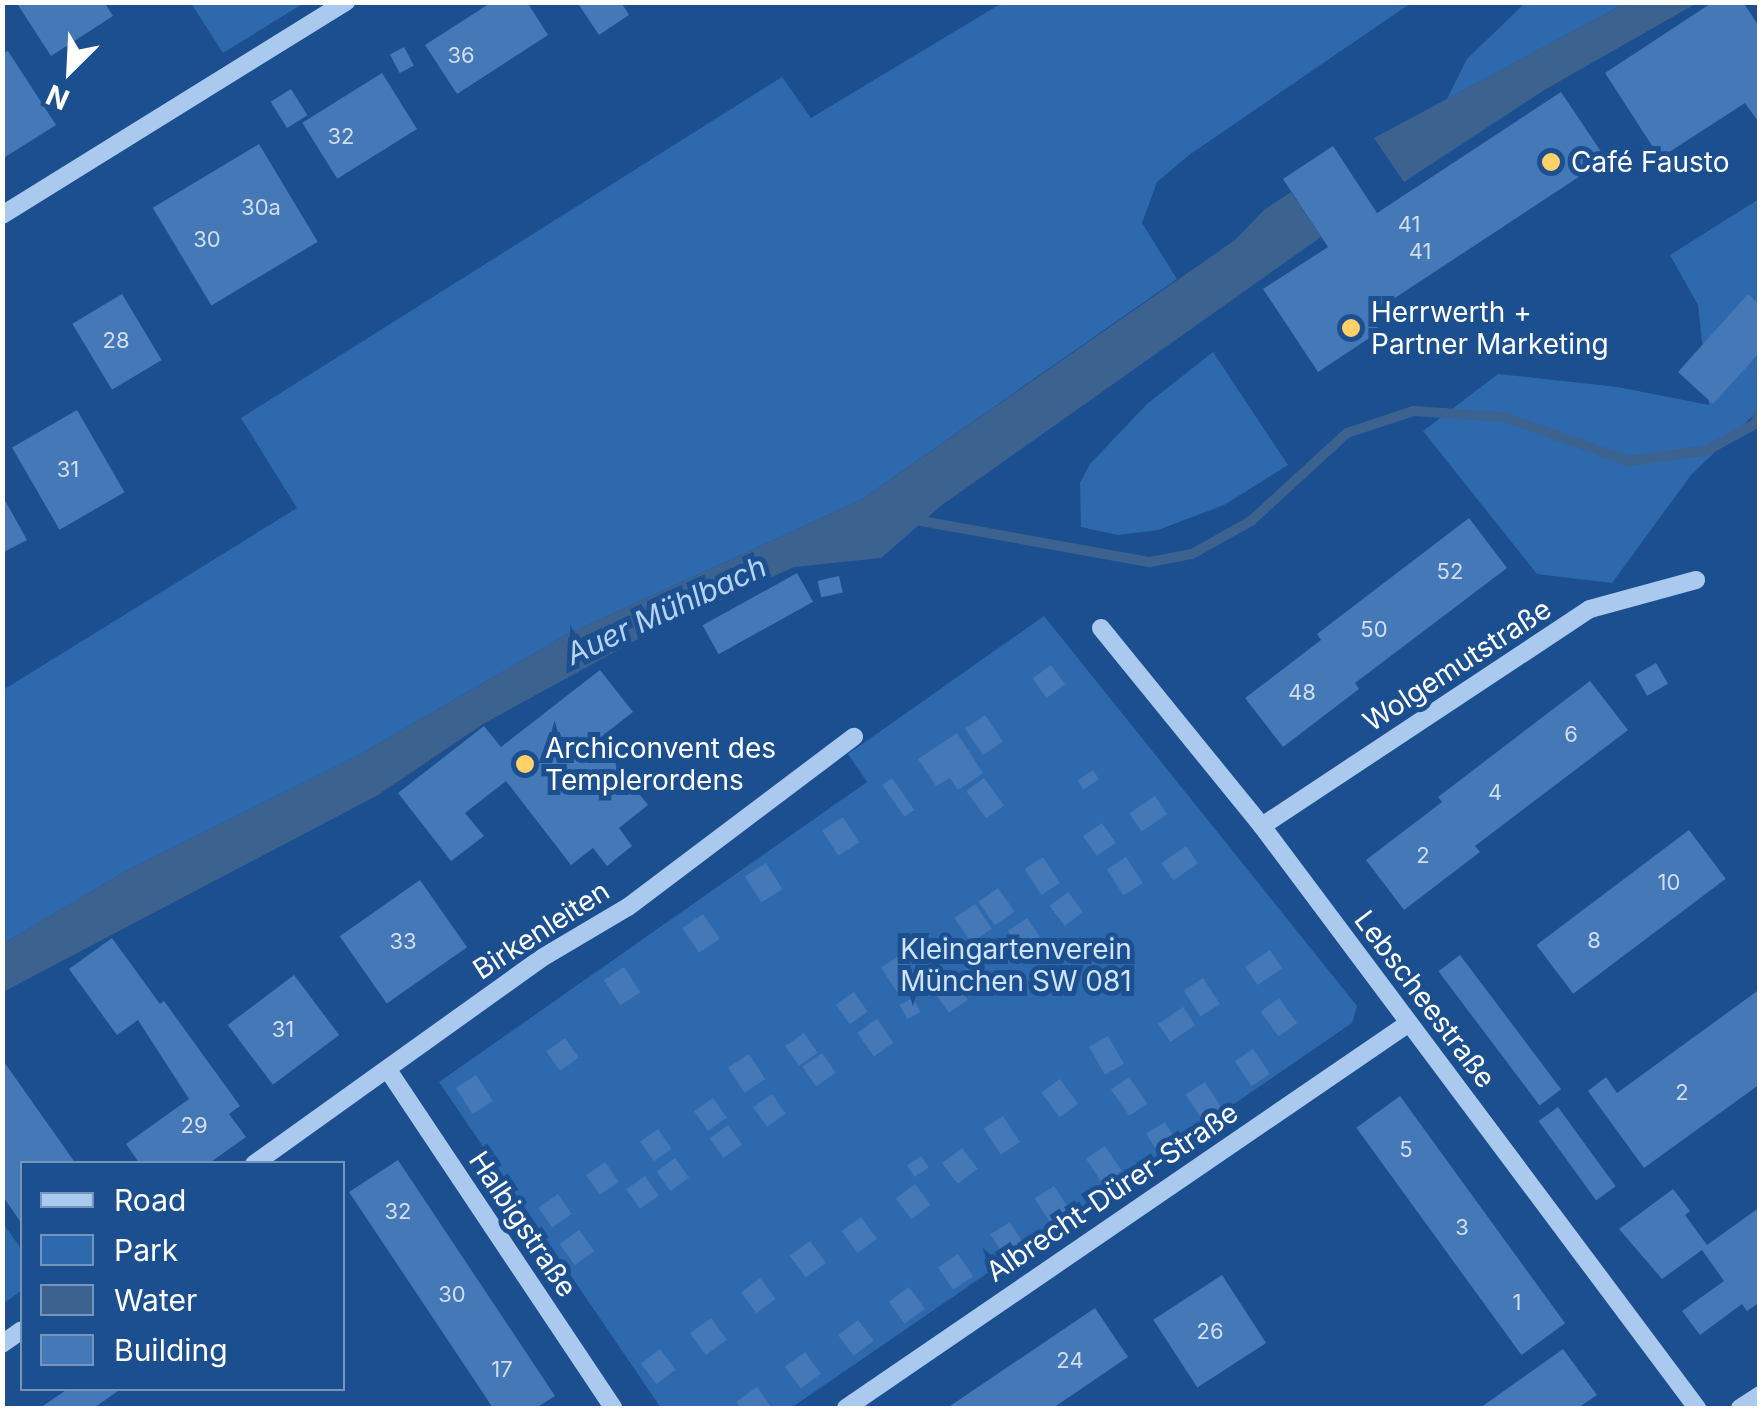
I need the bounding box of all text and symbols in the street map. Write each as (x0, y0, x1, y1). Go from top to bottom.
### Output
north arrow (20, 20, 120, 120)
house number: 36 (447, 43, 475, 69)
text: N (41, 78, 74, 117)
house number: 32 (327, 124, 355, 150)
place label: Café Fausto (1571, 145, 1729, 179)
marker: Café Fausto (1540, 151, 1562, 173)
house number: 30a (241, 195, 281, 221)
house number: 41 (1398, 212, 1420, 238)
house number: 30 (193, 227, 221, 253)
house number: 41 (1409, 239, 1431, 265)
place label: Herrwerth + Partner Marketing (1371, 295, 1609, 361)
marker: Herrwerth + Partner Marketing (1340, 317, 1362, 339)
house number: 28 (102, 328, 130, 354)
house number: 31 (57, 457, 79, 483)
water label: Auer Mühlbach (560, 548, 772, 672)
house number: 52 (1437, 559, 1463, 585)
street label: Wolgemutstraße (1357, 592, 1557, 738)
house number: 50 (1360, 617, 1388, 643)
house number: 48 (1288, 680, 1316, 706)
house number: 6 (1564, 722, 1578, 748)
place label: Archiconvent des Templerordens (545, 731, 776, 797)
marker: Archiconvent des Templerordens (514, 753, 536, 775)
house number: 4 (1488, 780, 1502, 806)
house number: 2 (1416, 843, 1430, 869)
house number: 10 (1658, 870, 1680, 896)
street label: Birkenleiten (467, 874, 615, 986)
street label: Lebscheestraße (1347, 904, 1503, 1094)
house number: 8 (1587, 928, 1601, 954)
house number: 33 (389, 929, 417, 955)
park label: Kleingartenverein München SW 081 (900, 932, 1132, 998)
house number: 31 (272, 1017, 294, 1043)
house number: 2 (1675, 1080, 1689, 1106)
street label: Albrecht-Dürer-Straße (980, 1095, 1244, 1289)
house number: 29 (180, 1113, 208, 1139)
house number: 5 (1399, 1137, 1413, 1163)
street label: Halbigstraße (462, 1145, 584, 1303)
legend (20, 1161, 345, 1391)
text: Road (114, 1182, 186, 1218)
house number: 32 (384, 1199, 412, 1225)
house number: 3 (1455, 1215, 1469, 1241)
text: Park (114, 1232, 178, 1268)
text: Water (114, 1282, 197, 1318)
house number: 30 (438, 1282, 466, 1308)
house number: 1 (1513, 1290, 1521, 1316)
house number: 26 (1196, 1319, 1224, 1345)
text: Building (114, 1332, 228, 1368)
house number: 24 (1056, 1348, 1084, 1374)
house number: 17 (491, 1357, 513, 1383)

